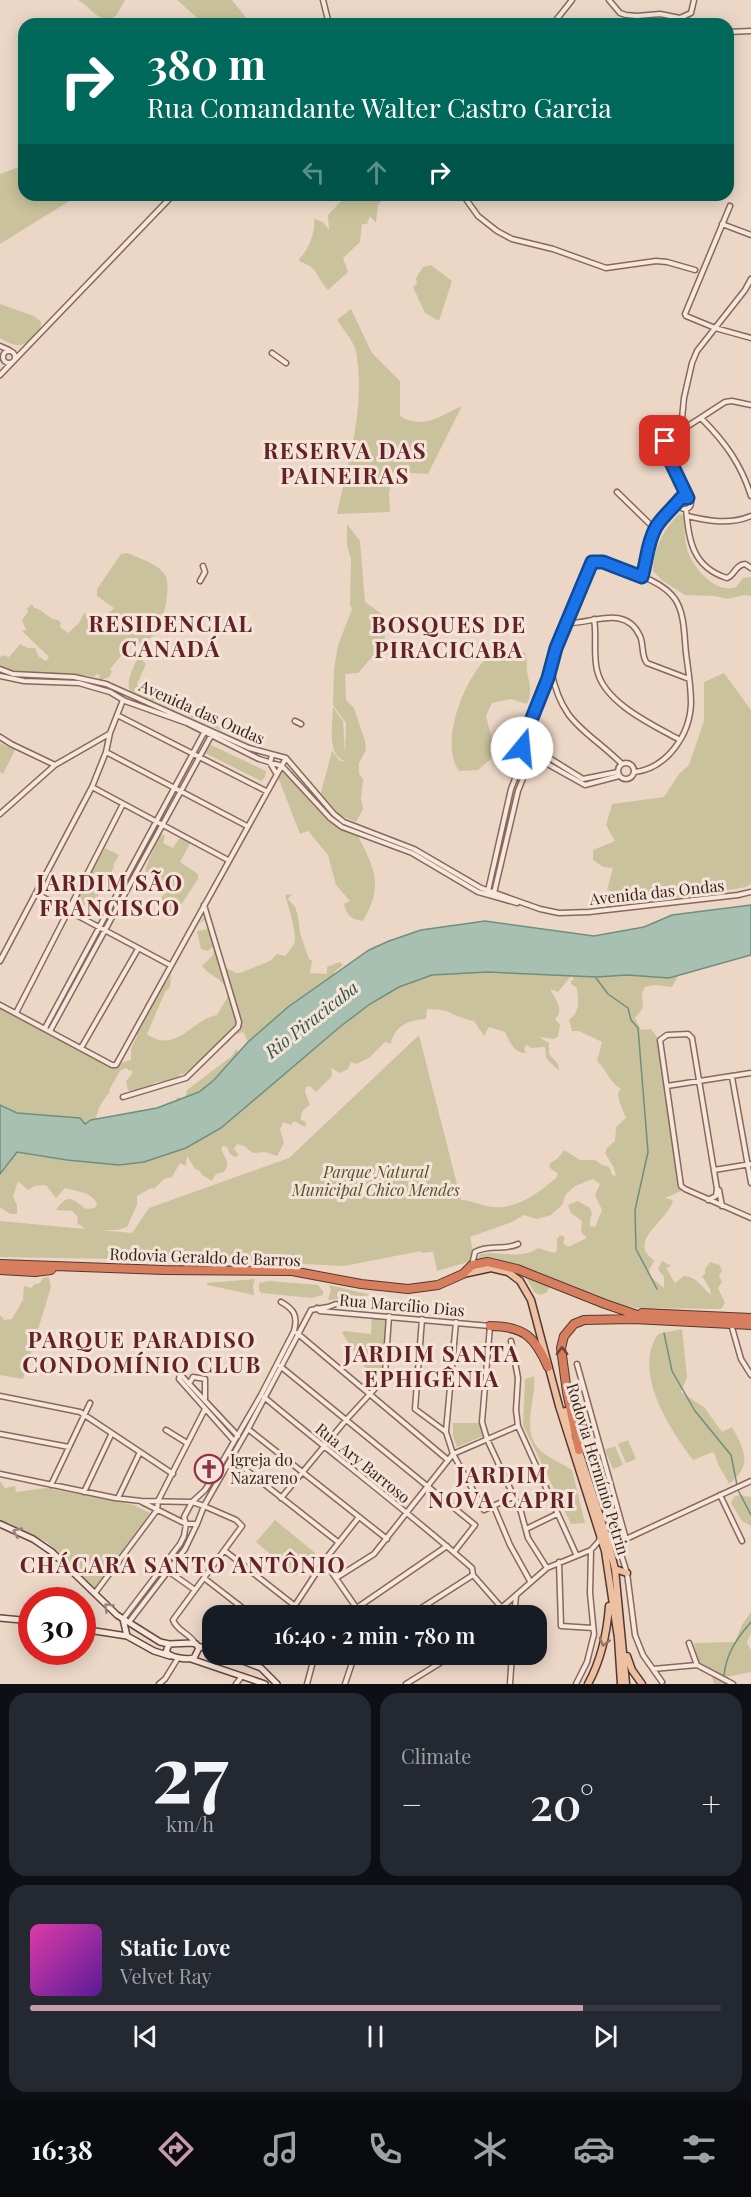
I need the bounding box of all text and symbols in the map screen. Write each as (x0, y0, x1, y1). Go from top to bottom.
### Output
text: 380 m (147, 35, 266, 91)
icon: right (48, 42, 126, 120)
text: Rua Comandante Walter Castro Garcia (147, 89, 612, 125)
icon: left (297, 156, 330, 189)
icon: ahead (360, 156, 393, 189)
icon: right (423, 156, 456, 189)
pin (639, 415, 690, 466)
icon: arrive (648, 424, 681, 457)
district label: RESERVA DAS PAINEIRAS (263, 435, 427, 490)
district label: RESIDENCIAL CANADÁ (89, 608, 253, 663)
district label: BOSQUES DE PIRACICABA (371, 609, 527, 664)
street label: Avenida das Ondas (135, 674, 268, 749)
position arrow (490, 716, 554, 780)
district label: JARDIM SÃO FRANCISCO (35, 867, 184, 922)
street label: Avenida das Ondas (588, 874, 725, 909)
water label: Rio Piracicaba (259, 975, 363, 1064)
park label: Parque Natural Municipal Chico Mendes (291, 1161, 460, 1200)
street label: Rodovia Geraldo de Barros (109, 1243, 301, 1270)
street label: Rua Marcílio Dias (338, 1289, 466, 1320)
district label: PARQUE PARADISO CONDOMÍNIO CLUB (22, 1324, 262, 1379)
district label: JARDIM SANTA EPHIGÊNIA (343, 1338, 520, 1393)
one-way arrow (556, 1347, 568, 1356)
street label: Rodovia Hermínio Petrin (562, 1380, 635, 1558)
street label: Rua Ary Barroso (312, 1418, 415, 1507)
place label: Igreja do Nazareno (230, 1449, 298, 1488)
church icon: Igreja do Nazareno (193, 1453, 225, 1485)
district label: JARDIM NOVA CAPRI (428, 1459, 576, 1514)
one-way arrow (12, 1527, 23, 1539)
district label: CHÁCARA SANTO ANTÔNIO (20, 1549, 346, 1579)
speed limit sign: 30 (18, 1587, 96, 1665)
one-way arrow (105, 1603, 116, 1614)
text: 16:40 · 2 min · 780 m (274, 1620, 475, 1650)
one-way arrow (599, 1636, 611, 1646)
text: 27 (152, 1719, 228, 1823)
text: Climate (401, 1742, 471, 1769)
text: 20° (530, 1772, 594, 1832)
text: − (401, 1781, 422, 1825)
text: + (702, 1781, 721, 1825)
text: km/h (166, 1810, 214, 1837)
text: Static Love (120, 1932, 230, 1962)
text: Velvet Ray (120, 1962, 212, 1989)
icon: previous (129, 2020, 162, 2053)
icon: pause (359, 2020, 392, 2053)
icon: next (589, 2020, 622, 2053)
icon: directions (155, 2128, 197, 2170)
icon: music (260, 2128, 302, 2170)
icon: phone (364, 2128, 406, 2170)
icon: climate (469, 2128, 511, 2170)
icon: car (573, 2128, 615, 2170)
icon: filters (678, 2128, 720, 2170)
text: 16:38 (31, 2131, 93, 2167)

